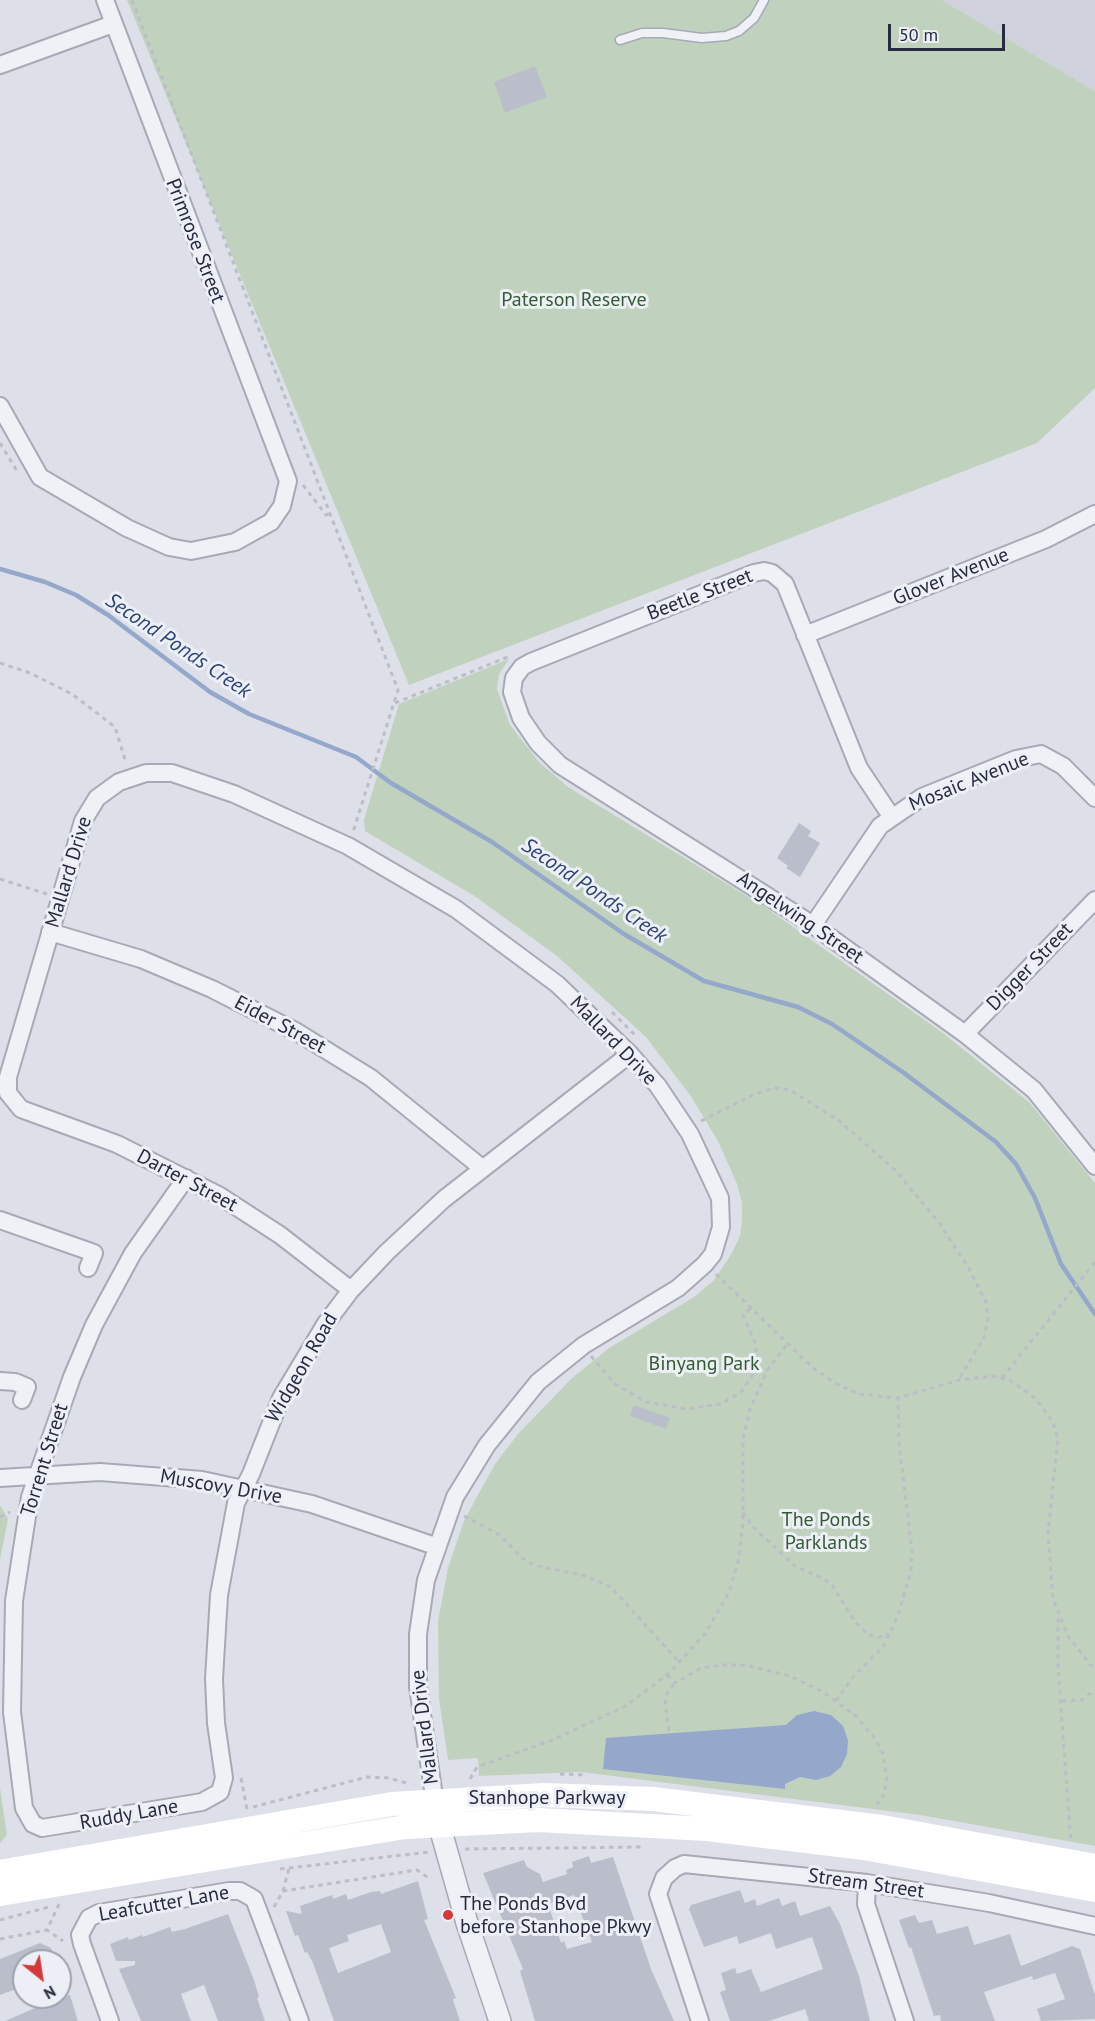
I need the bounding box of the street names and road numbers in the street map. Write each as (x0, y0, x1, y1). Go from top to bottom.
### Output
street label: Primrose Street (160, 175, 230, 307)
street label: Glover Avenue (890, 543, 1012, 611)
street label: Beetle Street (644, 564, 756, 626)
street label: Mosaic Avenue (906, 747, 1032, 817)
street label: Mallard Drive (41, 813, 97, 931)
street label: Angelwing Street (732, 867, 868, 969)
street label: Digger Street (982, 918, 1078, 1016)
street label: Eider Street (230, 991, 330, 1059)
street label: Mallard Drive (564, 991, 662, 1091)
street label: Darter Street (133, 1145, 241, 1217)
street label: Widgeon Road (261, 1309, 343, 1427)
street label: Torrent Street (16, 1400, 74, 1520)
street label: Muscovy Drive (158, 1464, 284, 1510)
street label: Mallard Drive (406, 1668, 444, 1786)
street label: Stanhope Parkway (469, 1786, 625, 1810)
street label: Ruddy Lane (78, 1795, 180, 1835)
street label: Stream Street (806, 1864, 926, 1904)
street label: Leafcutter Lane (97, 1881, 231, 1927)

